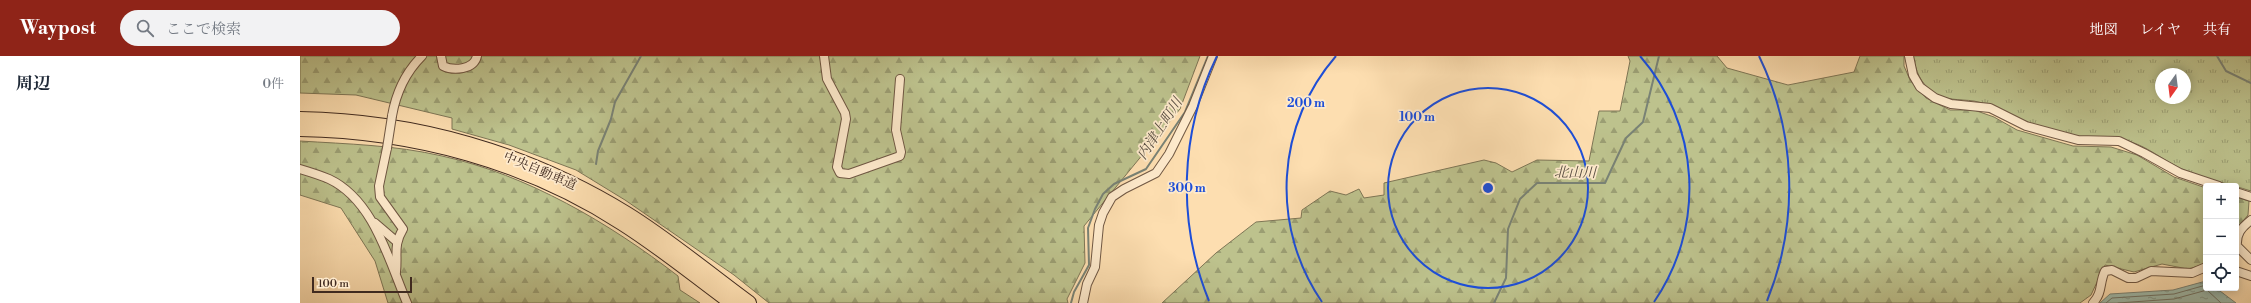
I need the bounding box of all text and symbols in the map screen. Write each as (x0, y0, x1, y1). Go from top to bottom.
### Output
search box (120, 10, 400, 46)
text: Waypost (20, 16, 96, 40)
icon: search (134, 17, 156, 39)
text: ここで検索 (166, 20, 241, 39)
text: 地図 (2090, 21, 2118, 39)
text: レイヤ (2140, 21, 2181, 39)
text: 共有 (2203, 21, 2231, 39)
north arrow (2155, 68, 2191, 104)
text: 周辺 (16, 73, 50, 95)
text: 0件 (262, 76, 284, 92)
water label: 内津上町川 (1133, 93, 1188, 163)
text: 200 m (1287, 96, 1325, 111)
text: 100 m (1399, 110, 1435, 125)
street label: 中央自動車道 (501, 148, 579, 194)
water label: 北山川 (1554, 164, 1598, 182)
text: 300 m (1168, 181, 1206, 196)
centre of rings (1481, 181, 1495, 195)
map controls (2203, 183, 2239, 291)
button: + (2203, 183, 2239, 219)
button: − (2203, 219, 2239, 255)
button: locate (2203, 255, 2239, 291)
scale bar (312, 275, 412, 294)
text: 100 m (318, 277, 349, 291)

